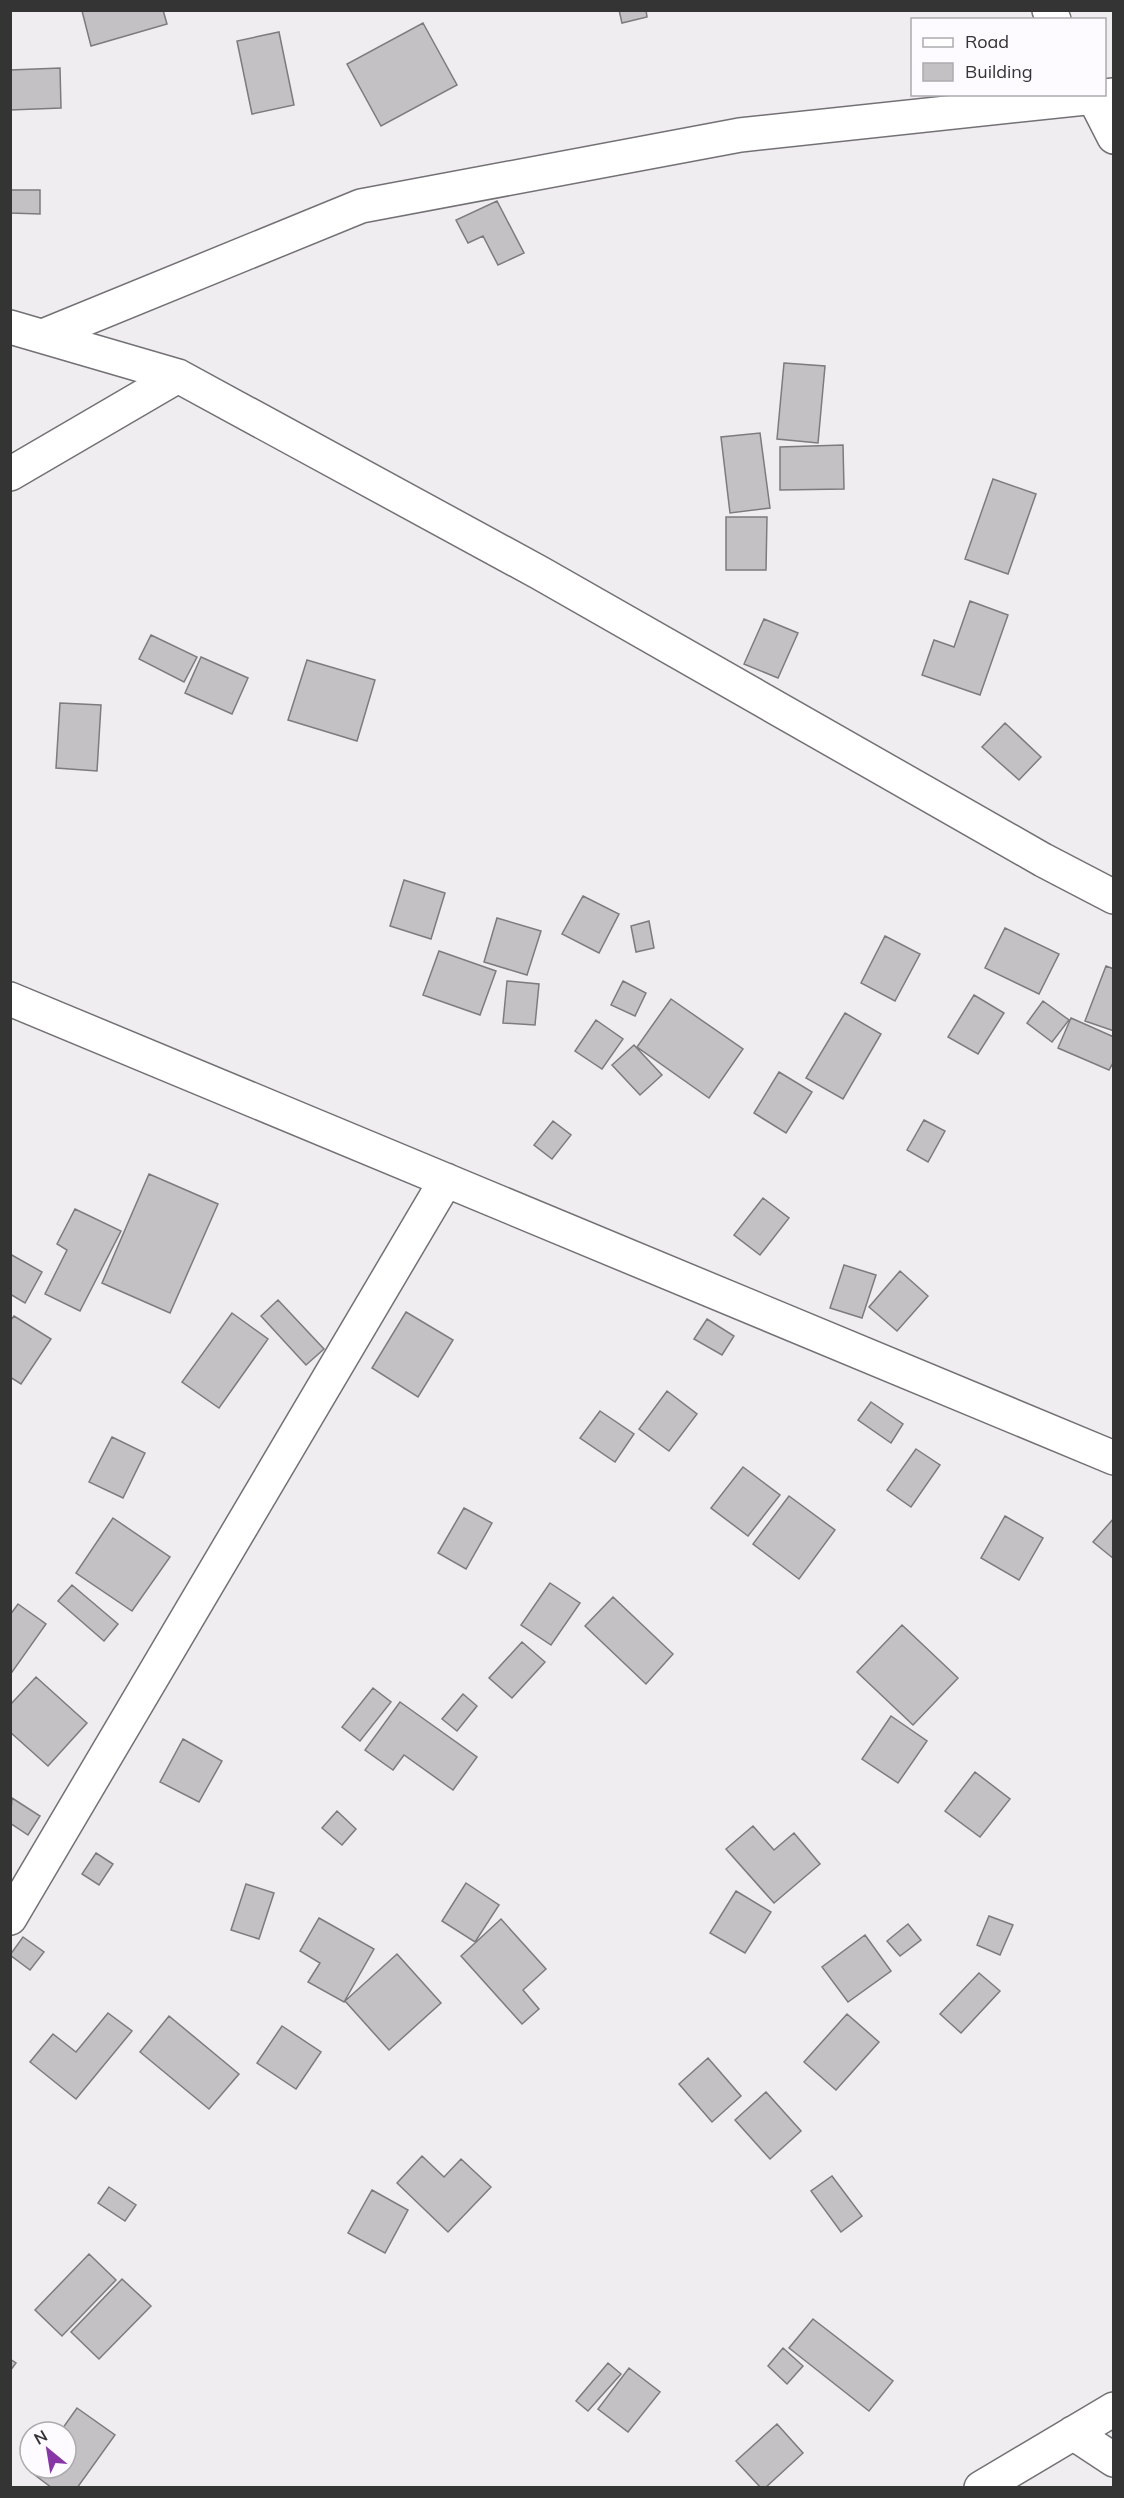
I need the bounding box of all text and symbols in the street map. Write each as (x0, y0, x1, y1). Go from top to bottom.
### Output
legend (911, 18, 1106, 96)
text: Road (965, 30, 1009, 53)
text: Building (965, 60, 1033, 83)
north arrow (18, 2420, 78, 2480)
text: N (30, 2425, 51, 2449)

